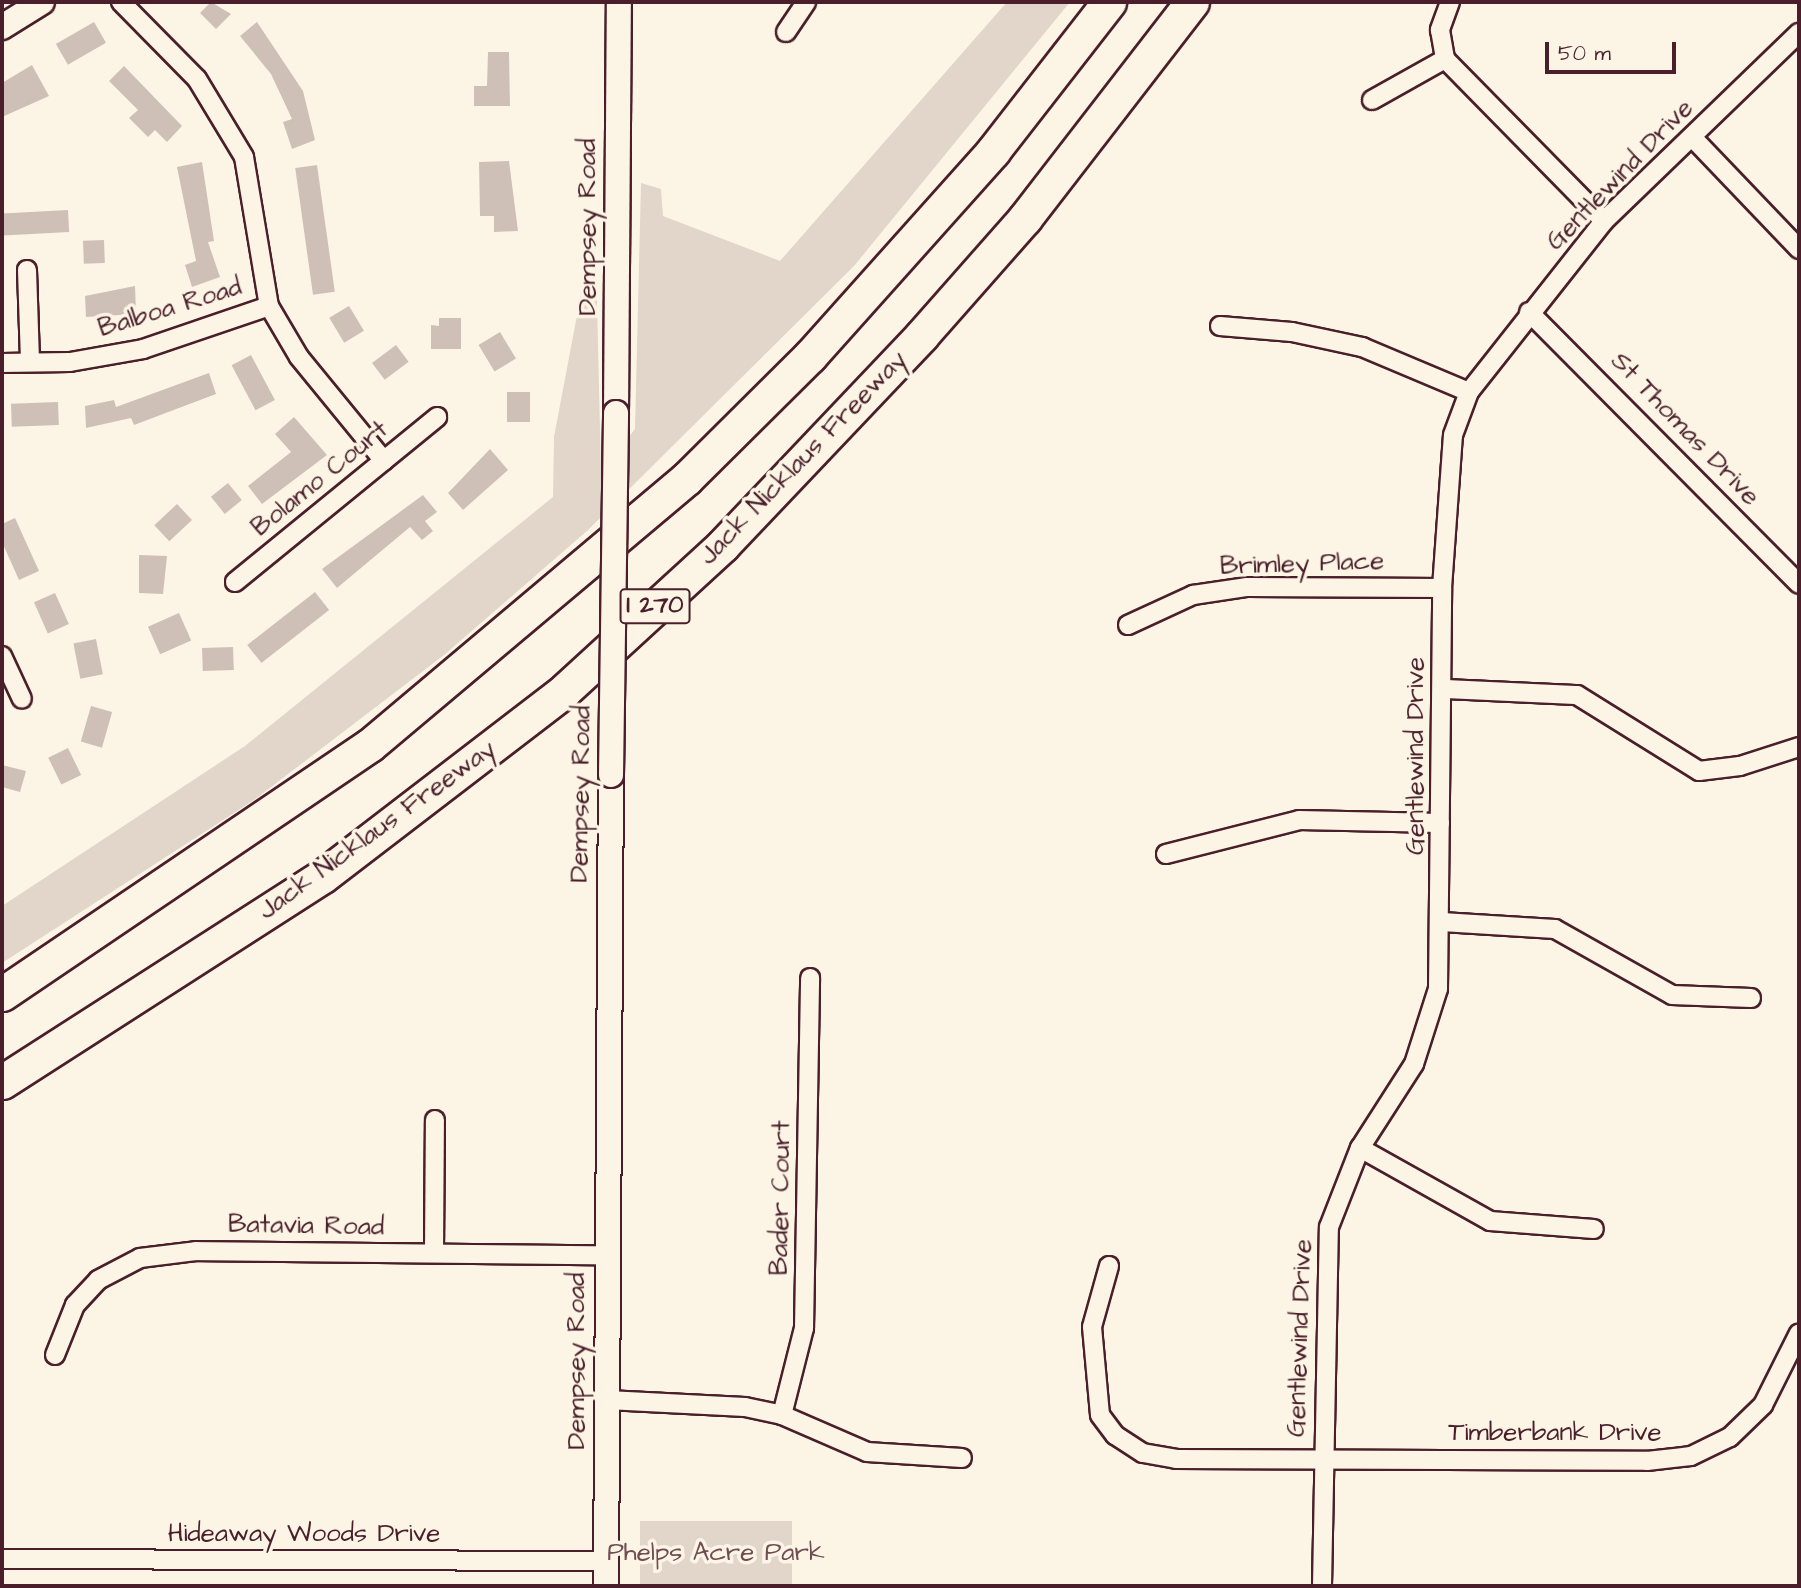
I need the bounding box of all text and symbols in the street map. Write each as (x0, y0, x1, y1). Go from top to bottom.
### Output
scale bar (1549, 28, 1680, 72)
text: 50 m (1558, 39, 1611, 68)
street label: Gentlewind Drive (1540, 93, 1700, 257)
street label: Dempsey Road (572, 138, 604, 316)
street label: Balboa Road (94, 271, 246, 345)
street label: Jack Nicklaus Freeway (693, 344, 913, 572)
street label: St Thomas Drive (1604, 346, 1766, 512)
street label: Bolamo Court (245, 414, 395, 544)
street label: Brimley Place (1219, 546, 1385, 582)
road number: I 270 (618, 586, 692, 626)
street label: Gentlewind Drive (1400, 657, 1432, 855)
street label: Dempsey Road (564, 705, 598, 883)
street label: Jack Nicklaus Freeway (252, 733, 502, 927)
street label: Bader Court (764, 1120, 798, 1276)
street label: Batavia Road (228, 1209, 384, 1243)
street label: Gentlewind Drive (1281, 1238, 1319, 1438)
street label: Dempsey Road (561, 1272, 593, 1450)
street label: Timberbank Drive (1448, 1417, 1662, 1449)
street label: Hideaway Woods Drive (168, 1518, 440, 1550)
park label: Phelps Acre Park (607, 1537, 825, 1569)

